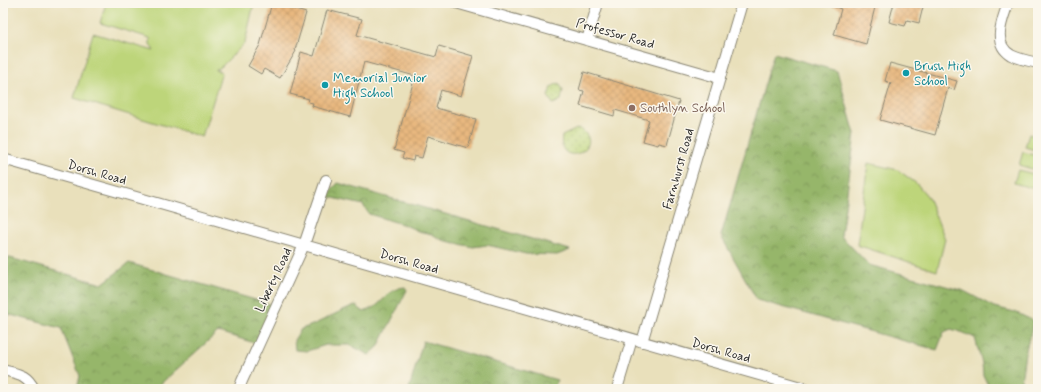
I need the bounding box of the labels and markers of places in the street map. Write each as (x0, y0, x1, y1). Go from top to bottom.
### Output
place label: Brush High School (914, 58, 971, 90)
marker: Brush High School (901, 68, 911, 78)
place label: Memorial Junior High School (333, 70, 427, 104)
marker: Memorial Junior High School (320, 80, 330, 90)
place label: Southlyn School (640, 100, 725, 117)
marker: Southlyn School (627, 103, 637, 113)

